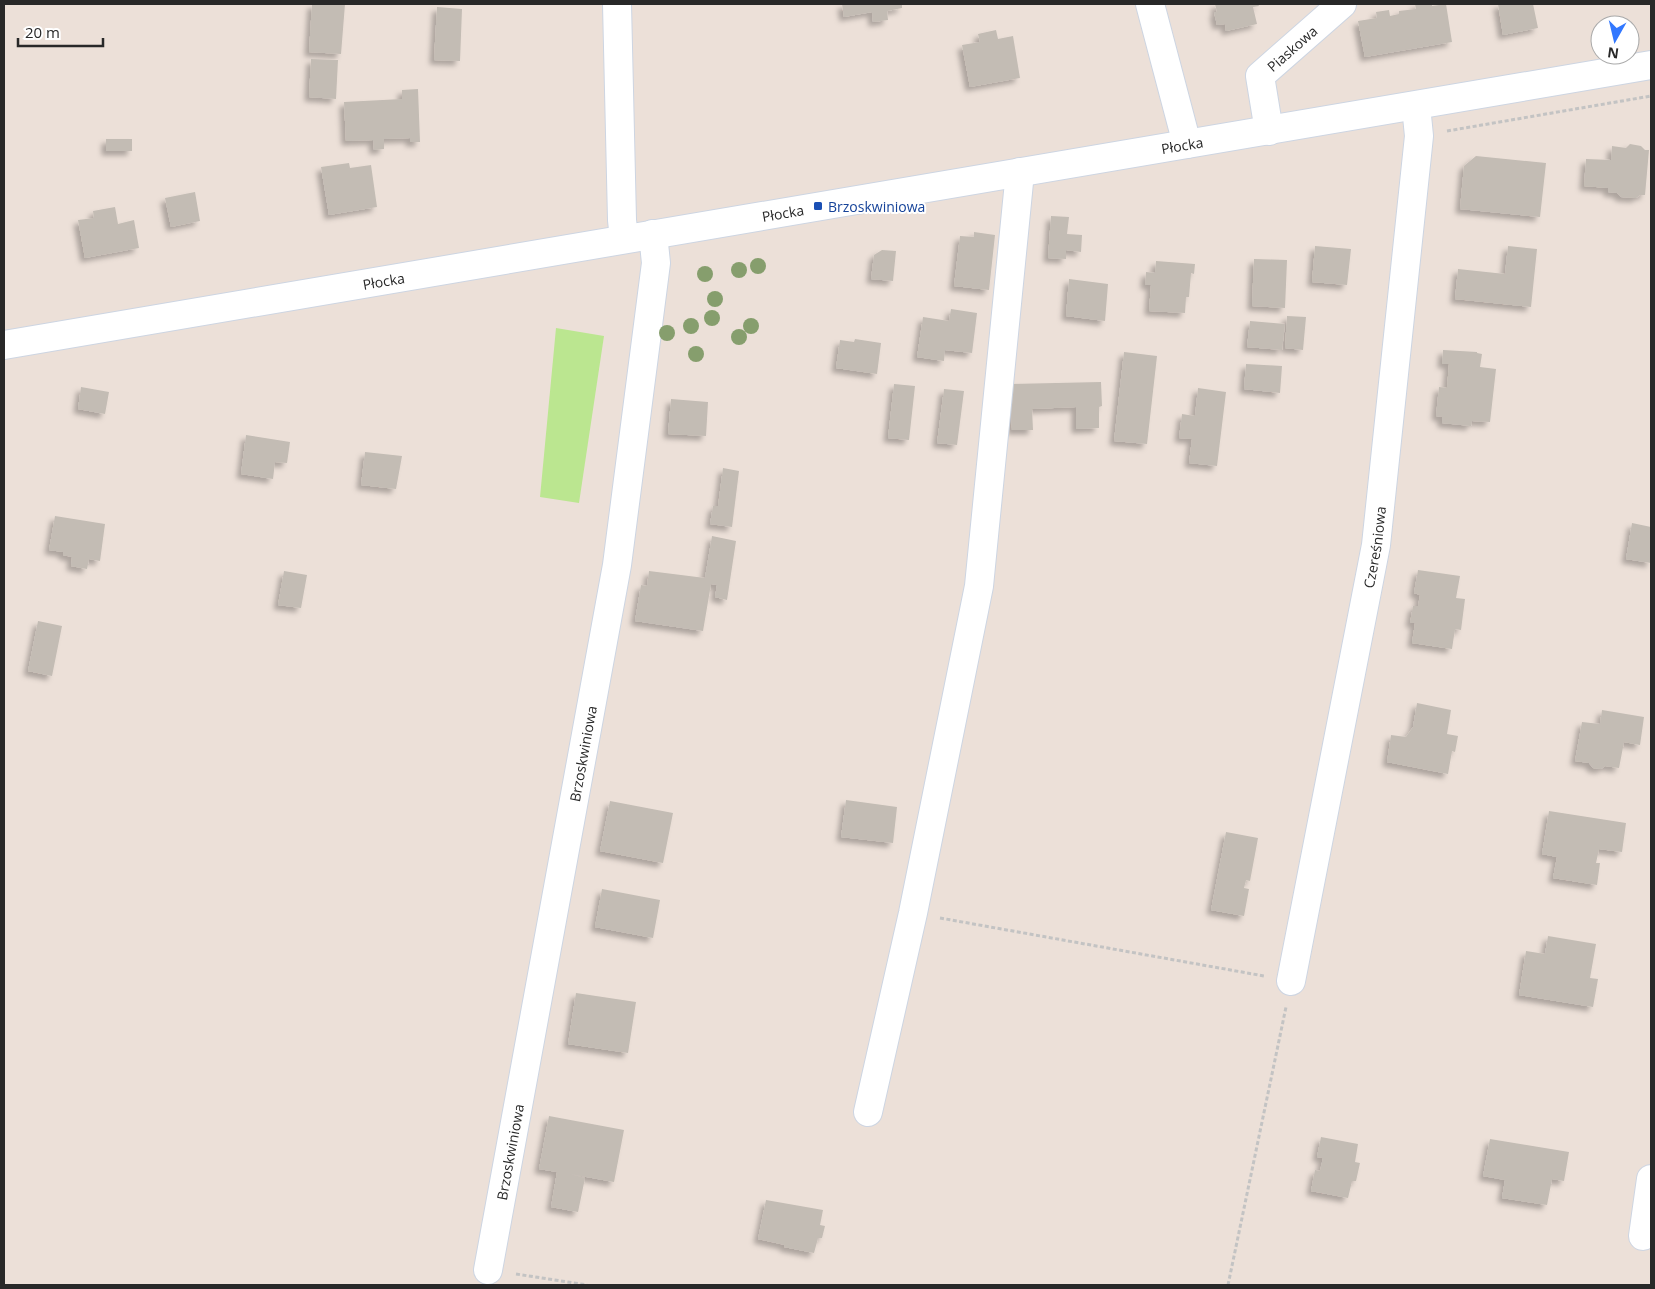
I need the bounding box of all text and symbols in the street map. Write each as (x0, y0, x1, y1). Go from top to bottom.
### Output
scale bar (18, 15, 102, 47)
north arrow (1590, 15, 1640, 65)
street label: Piaskowa (1263, 21, 1321, 75)
text: 20 m (25, 22, 60, 42)
text: N (1606, 43, 1620, 64)
street label: Płocka (1160, 132, 1205, 158)
place label: Brzoskwiniowa (828, 197, 925, 216)
street label: Płocka (760, 200, 805, 226)
marker: Brzoskwiniowa (812, 200, 824, 212)
street label: Płocka (361, 268, 406, 293)
street label: Czereśniowa (1358, 505, 1390, 590)
street label: Brzoskwiniowa (564, 704, 601, 803)
street label: Brzoskwiniowa (491, 1102, 528, 1202)

